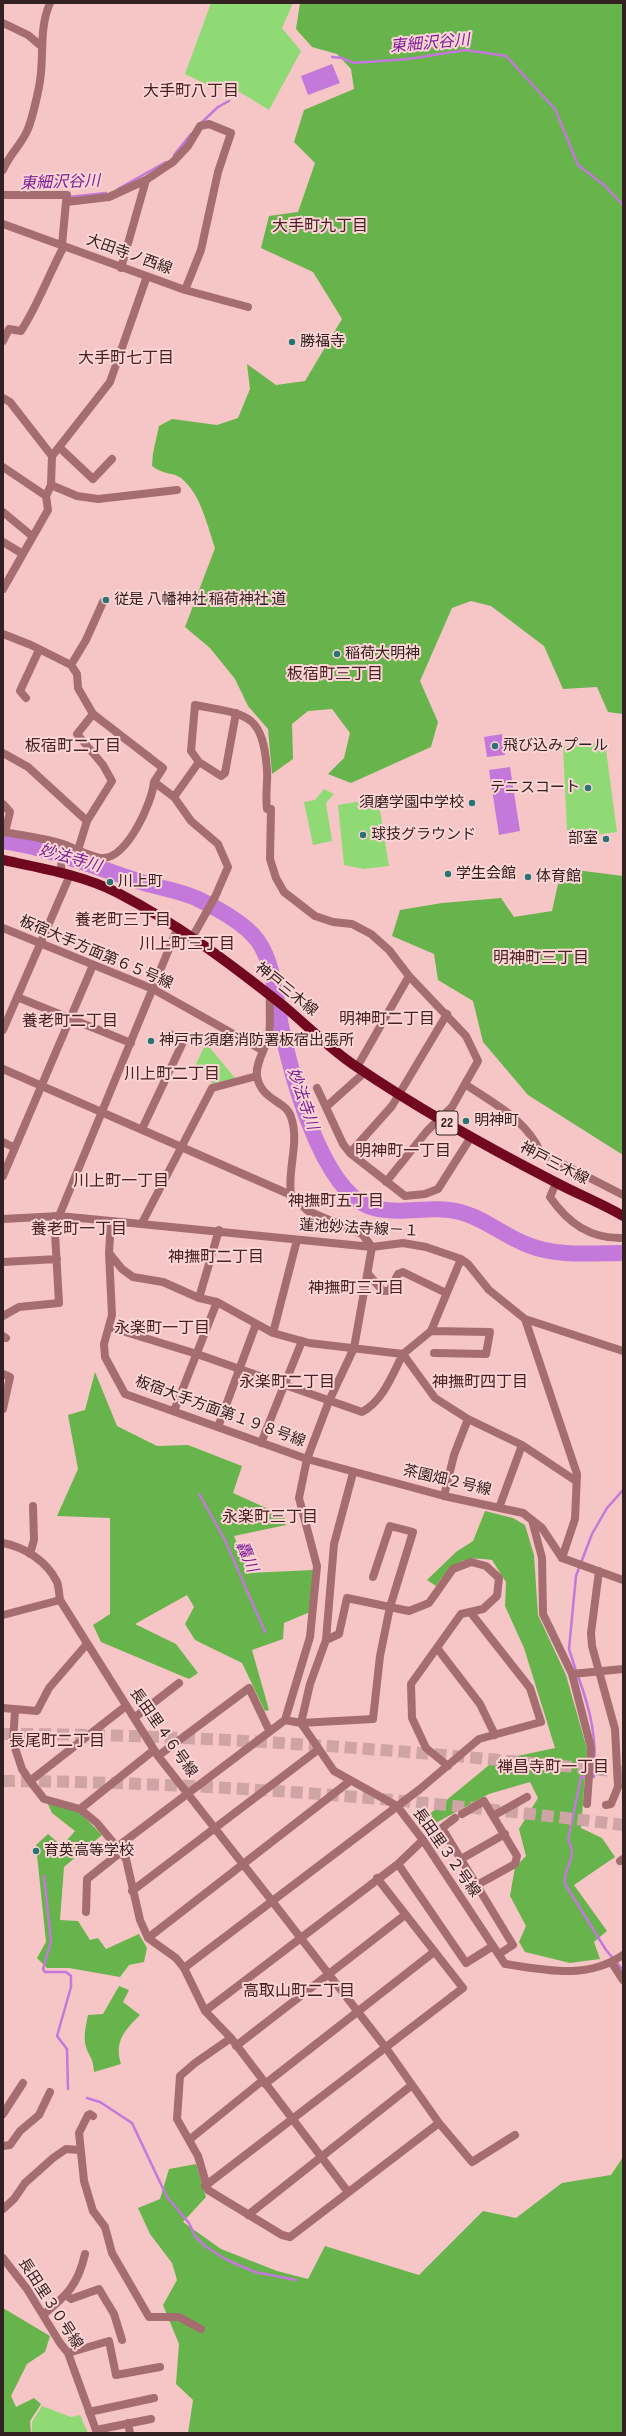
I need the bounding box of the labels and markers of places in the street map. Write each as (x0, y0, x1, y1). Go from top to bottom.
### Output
place label: 勝福寺 (300, 333, 345, 351)
marker: 勝福寺 (287, 337, 297, 347)
place label: 従是 八幡神社 稲荷神社 道 (114, 591, 286, 609)
marker: 従是 八幡神社 稲荷神社 道 (101, 595, 111, 605)
place label: 稲荷大明神 (345, 645, 420, 663)
marker: 稲荷大明神 (332, 649, 342, 659)
place label: 飛び込みプール (503, 737, 608, 755)
marker: 飛び込みプール (490, 741, 500, 751)
place label: テニスコート (490, 779, 580, 797)
marker: テニスコート (583, 783, 593, 793)
place label: 須磨学園中学校 (359, 794, 464, 812)
marker: 須磨学園中学校 (467, 798, 477, 808)
place label: 球技グラウンド (371, 826, 476, 844)
marker: 球技グラウンド (358, 830, 368, 840)
place label: 部室 (568, 830, 598, 848)
marker: 部室 (601, 834, 611, 844)
place label: 学生会館 (456, 865, 516, 883)
place label: 体育館 (536, 868, 581, 886)
marker: 学生会館 (443, 869, 453, 879)
marker: 体育館 (523, 872, 533, 882)
place label: 川上町 (118, 873, 163, 891)
marker: 川上町 (105, 877, 115, 887)
place label: 神戸市須磨消防署板宿出張所 (159, 1032, 354, 1050)
marker: 神戸市須磨消防署板宿出張所 (146, 1036, 156, 1046)
place label: 明神町 (474, 1112, 519, 1130)
marker: 明神町 (461, 1116, 471, 1126)
place label: 育英高等学校 (44, 1842, 134, 1860)
marker: 育英高等学校 (31, 1846, 41, 1856)

